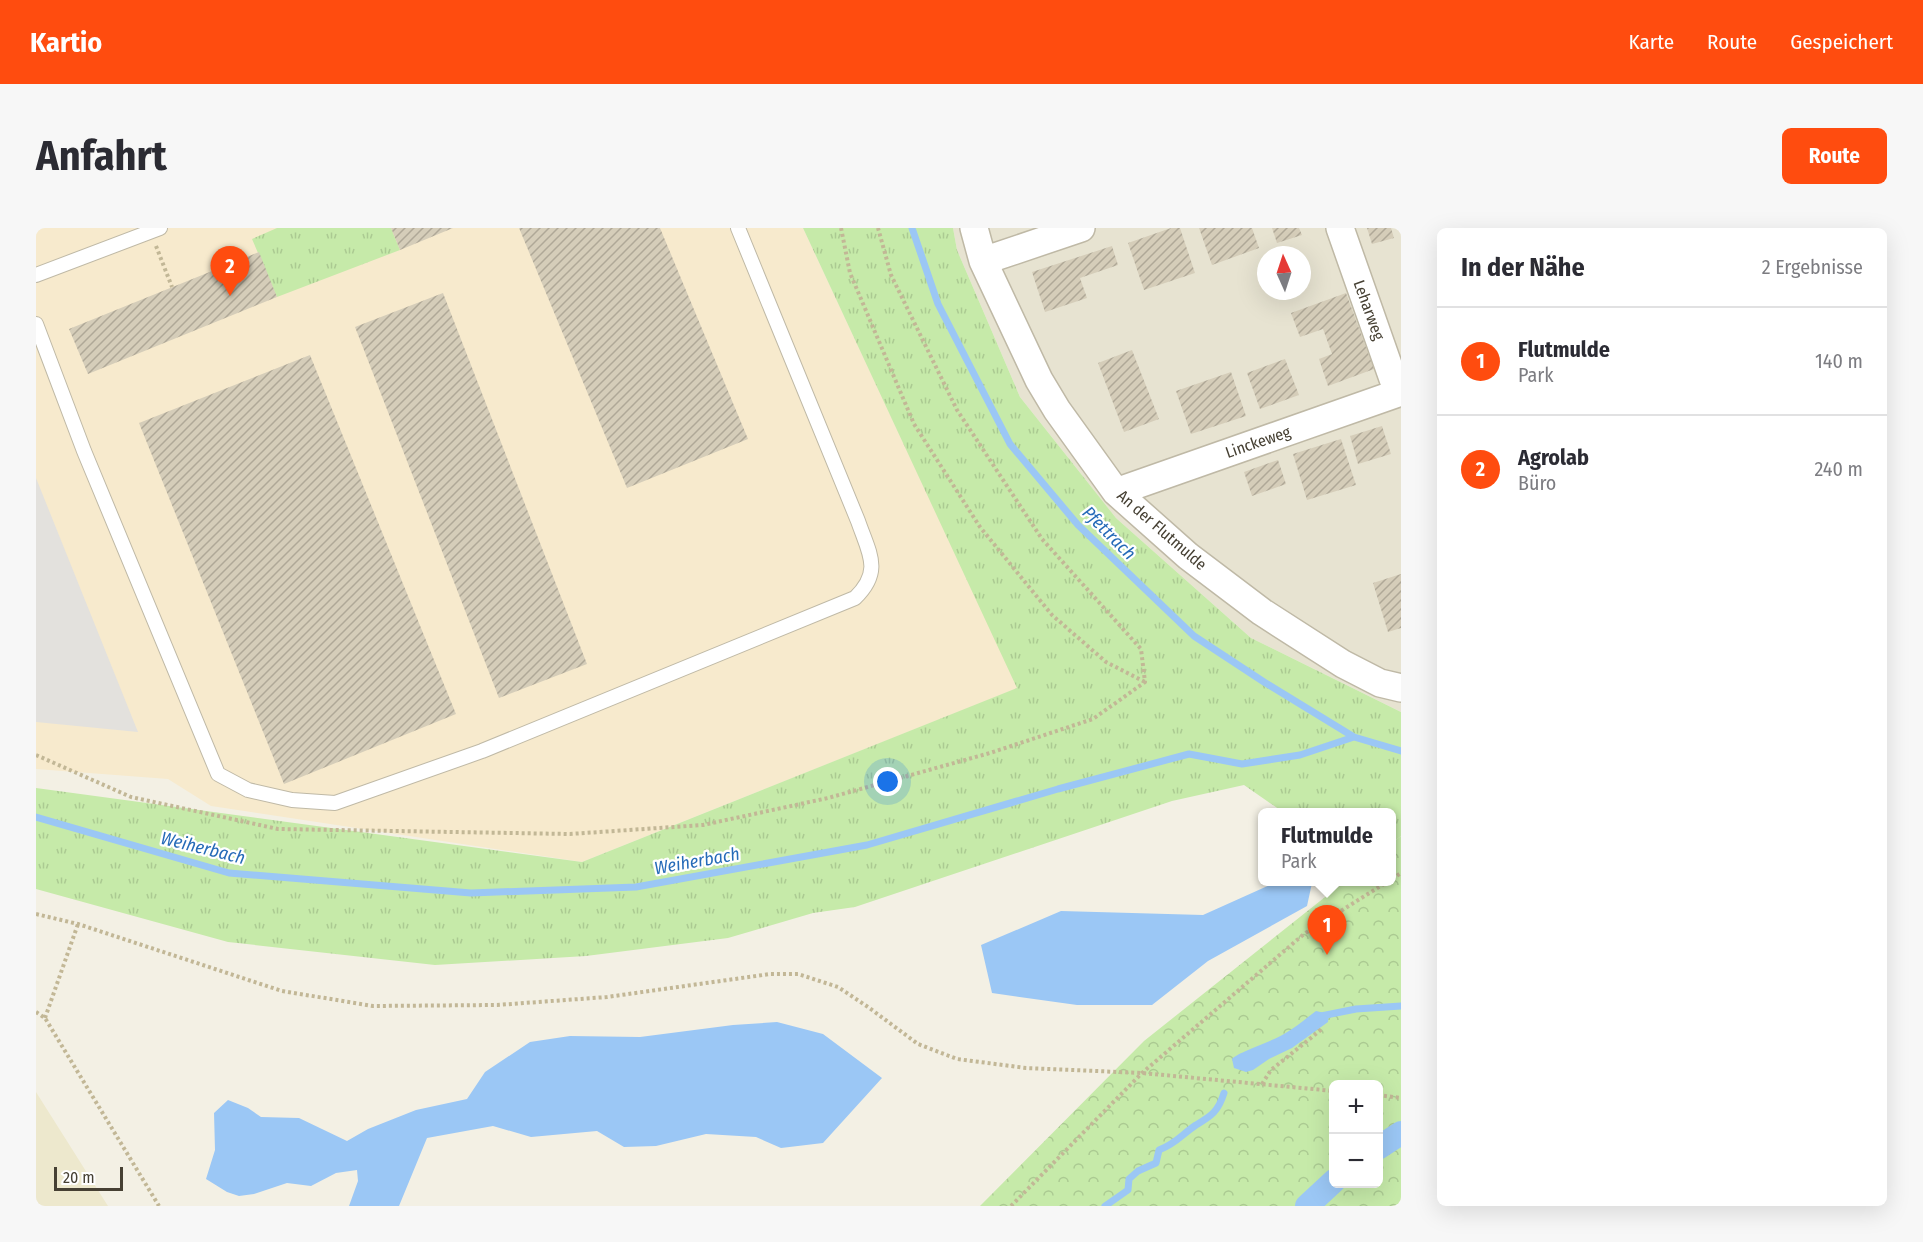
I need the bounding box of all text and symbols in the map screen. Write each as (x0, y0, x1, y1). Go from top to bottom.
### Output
text: Kartio (30, 26, 102, 59)
text: Karte (1629, 29, 1674, 55)
text: Route (1707, 29, 1757, 55)
text: Gespeichert (1790, 29, 1893, 55)
button: Route (1782, 128, 1887, 184)
text: Anfahrt (36, 131, 167, 181)
north arrow (1257, 246, 1311, 300)
pin: 2 (210, 247, 250, 296)
text: In der Nähe (1461, 252, 1585, 283)
text: 2 Ergebnisse (1762, 255, 1863, 279)
street label: Leharweg (1349, 277, 1389, 343)
text: Flutmulde (1518, 336, 1610, 363)
text: 1 (1476, 349, 1485, 373)
text: 140 m (1815, 349, 1863, 373)
text: Park (1518, 363, 1554, 387)
street label: Linckeweg (1223, 422, 1293, 462)
text: Agrolab (1518, 444, 1589, 471)
text: 2 (1476, 457, 1485, 481)
text: 240 m (1814, 457, 1863, 481)
text: Büro (1518, 471, 1556, 495)
street label: An der Flutmulde (1113, 486, 1211, 574)
water label: Pfettrach (1078, 502, 1140, 564)
your location (873, 767, 902, 796)
popup (1258, 808, 1396, 886)
text: Flutmulde (1281, 822, 1373, 849)
water label: Weiherbach (158, 827, 248, 869)
water label: Weiherbach (653, 843, 741, 879)
text: Park (1281, 849, 1317, 873)
pin: 1 (1308, 906, 1346, 955)
map controls (1329, 1080, 1383, 1188)
button: + (1329, 1080, 1383, 1134)
button: − (1329, 1134, 1383, 1188)
scale bar (54, 1164, 123, 1192)
text: 20 m (63, 1168, 94, 1187)

